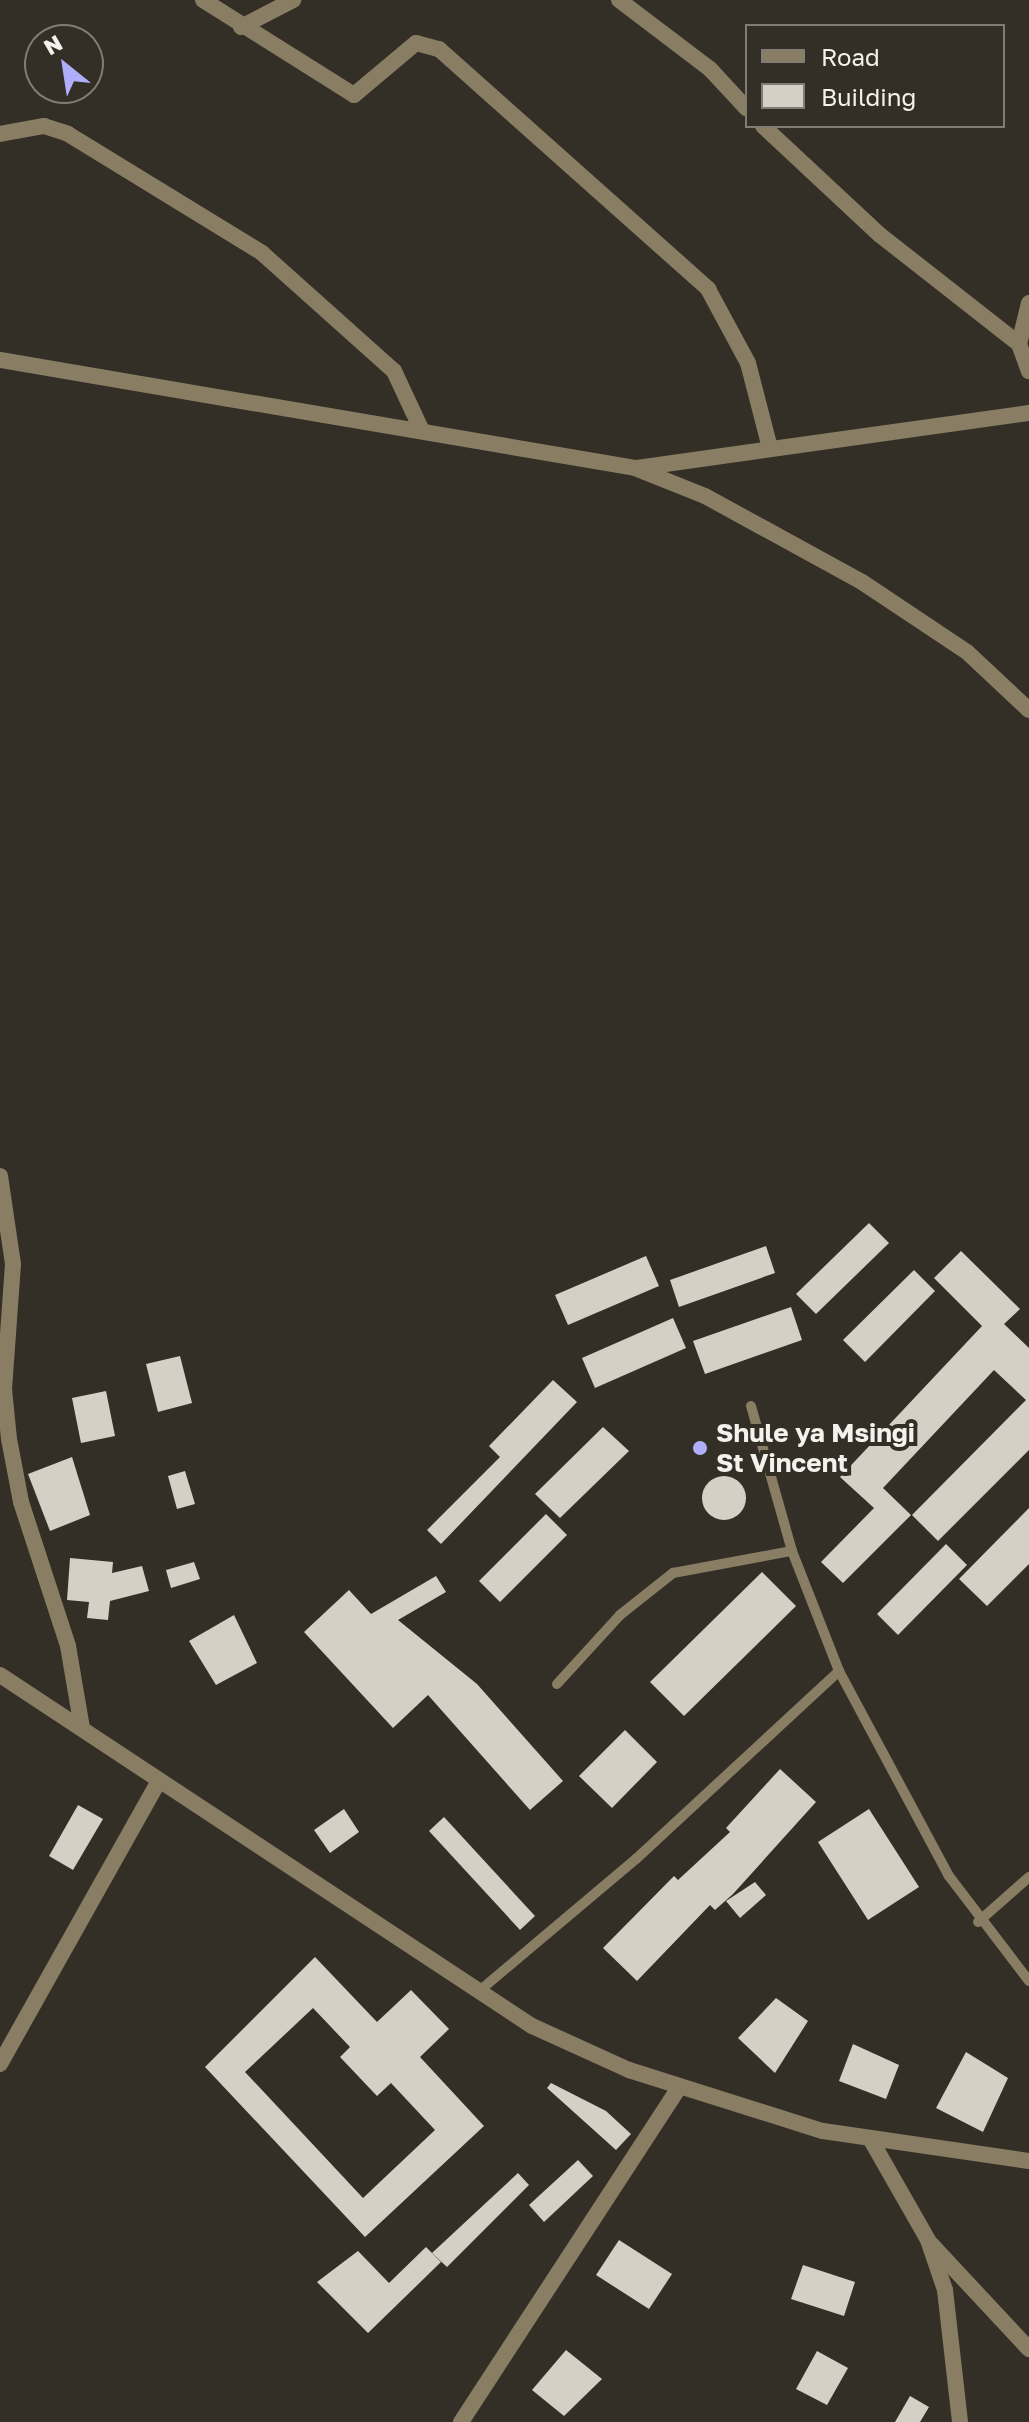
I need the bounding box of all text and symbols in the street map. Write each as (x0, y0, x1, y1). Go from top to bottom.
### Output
north arrow (24, 24, 104, 104)
legend (745, 24, 1005, 128)
text: N (39, 29, 67, 60)
text: Road (821, 42, 880, 71)
text: Building (821, 82, 916, 111)
place label: Shule ya Msingi St Vincent (716, 1417, 915, 1478)
marker: Shule ya Msingi St Vincent (691, 1439, 709, 1457)

